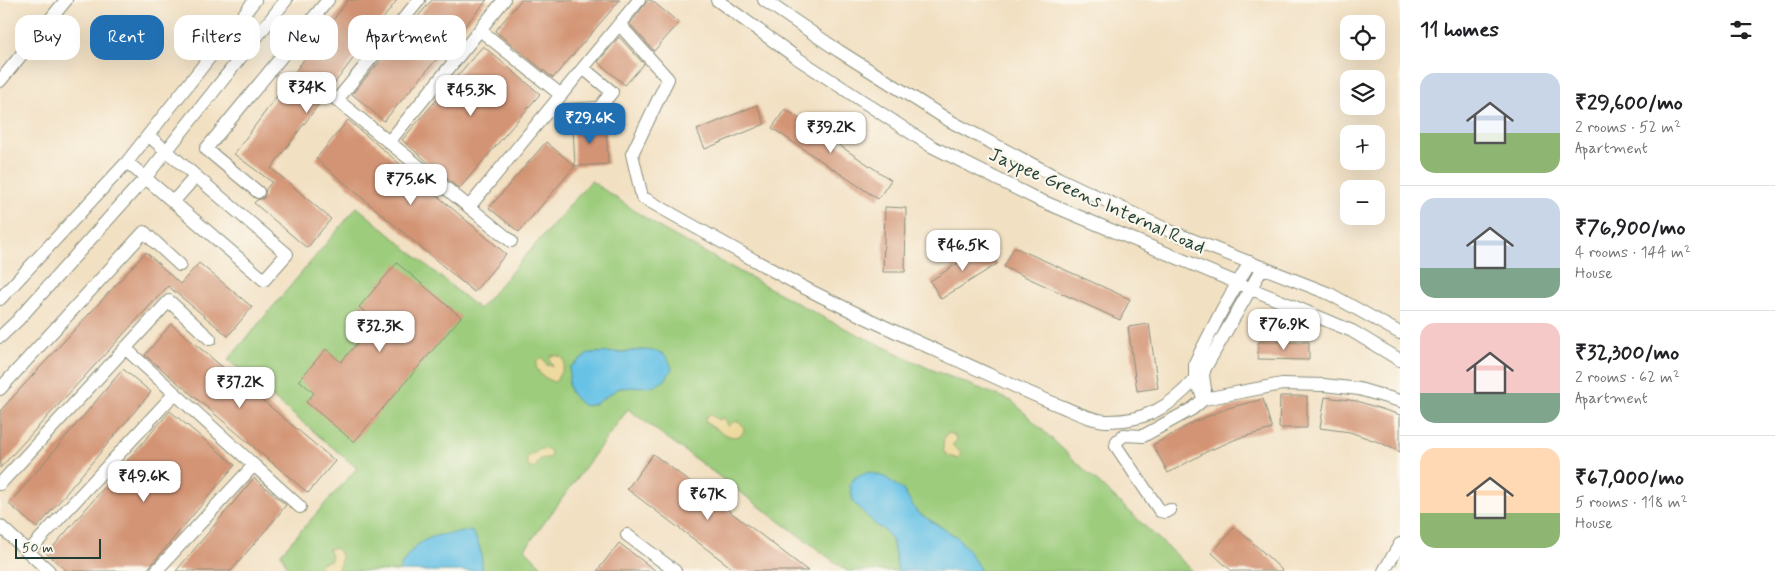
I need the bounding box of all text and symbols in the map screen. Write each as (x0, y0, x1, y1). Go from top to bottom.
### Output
chip: Buy (15, 15, 80, 60)
chip: Rent (90, 15, 164, 60)
chip: Filters (174, 15, 260, 60)
chip: New (270, 15, 338, 60)
chip: Apartment (348, 15, 466, 60)
map controls (1340, 15, 1385, 225)
button: locate (1340, 15, 1385, 60)
text: 11 homes (1420, 16, 1499, 44)
icon: filters (1727, 16, 1755, 44)
button: layers (1340, 70, 1385, 115)
pin: ₹34K (277, 72, 337, 114)
pin: ₹45.3K (430, 74, 512, 117)
text: ₹34K (288, 77, 326, 98)
text: ₹45.3K (447, 80, 495, 101)
text: ₹29,600/mo (1575, 89, 1683, 117)
icon: home (1460, 93, 1520, 153)
pin: ₹29.6K (549, 102, 631, 145)
text: ₹29.6K (565, 108, 615, 129)
pin: ₹39.2K (790, 112, 872, 154)
text: ₹39.2K (807, 117, 855, 138)
text: 2 rooms · 52 m² (1575, 117, 1681, 138)
button: + (1340, 125, 1385, 170)
text: Apartment (1575, 138, 1648, 159)
street label: Jaypee Greens Internal Road (985, 142, 1209, 260)
pin: ₹75.6K (370, 164, 452, 206)
text: ₹75.6K (386, 169, 436, 190)
button: − (1340, 180, 1385, 225)
text: ₹76,900/mo (1575, 214, 1686, 242)
icon: home (1460, 218, 1520, 278)
pin: ₹46.5K (922, 230, 1004, 272)
text: ₹46.5K (937, 235, 989, 256)
text: 4 rooms · 144 m² (1575, 242, 1691, 263)
text: House (1575, 263, 1613, 284)
pin: ₹76.9K (1243, 308, 1325, 351)
pin: ₹32.3K (339, 310, 421, 353)
text: ₹76.9K (1259, 314, 1309, 335)
text: ₹32.3K (357, 316, 403, 337)
text: ₹32,300/mo (1575, 339, 1679, 367)
icon: home (1460, 343, 1520, 403)
pin: ₹37.2K (199, 366, 281, 409)
text: 2 rooms · 62 m² (1575, 367, 1680, 388)
text: ₹37.2K (217, 372, 263, 393)
text: Apartment (1575, 388, 1648, 409)
pin: ₹49.6K (103, 460, 185, 503)
text: ₹67,000/mo (1575, 464, 1684, 492)
text: ₹49.6K (119, 466, 169, 487)
icon: home (1460, 468, 1520, 528)
pin: ₹67K (678, 478, 738, 521)
text: ₹67K (690, 484, 726, 505)
text: 5 rooms · 118 m² (1575, 492, 1688, 513)
text: House (1575, 513, 1613, 534)
scale bar (15, 536, 101, 559)
text: 50 m (22, 539, 53, 557)

